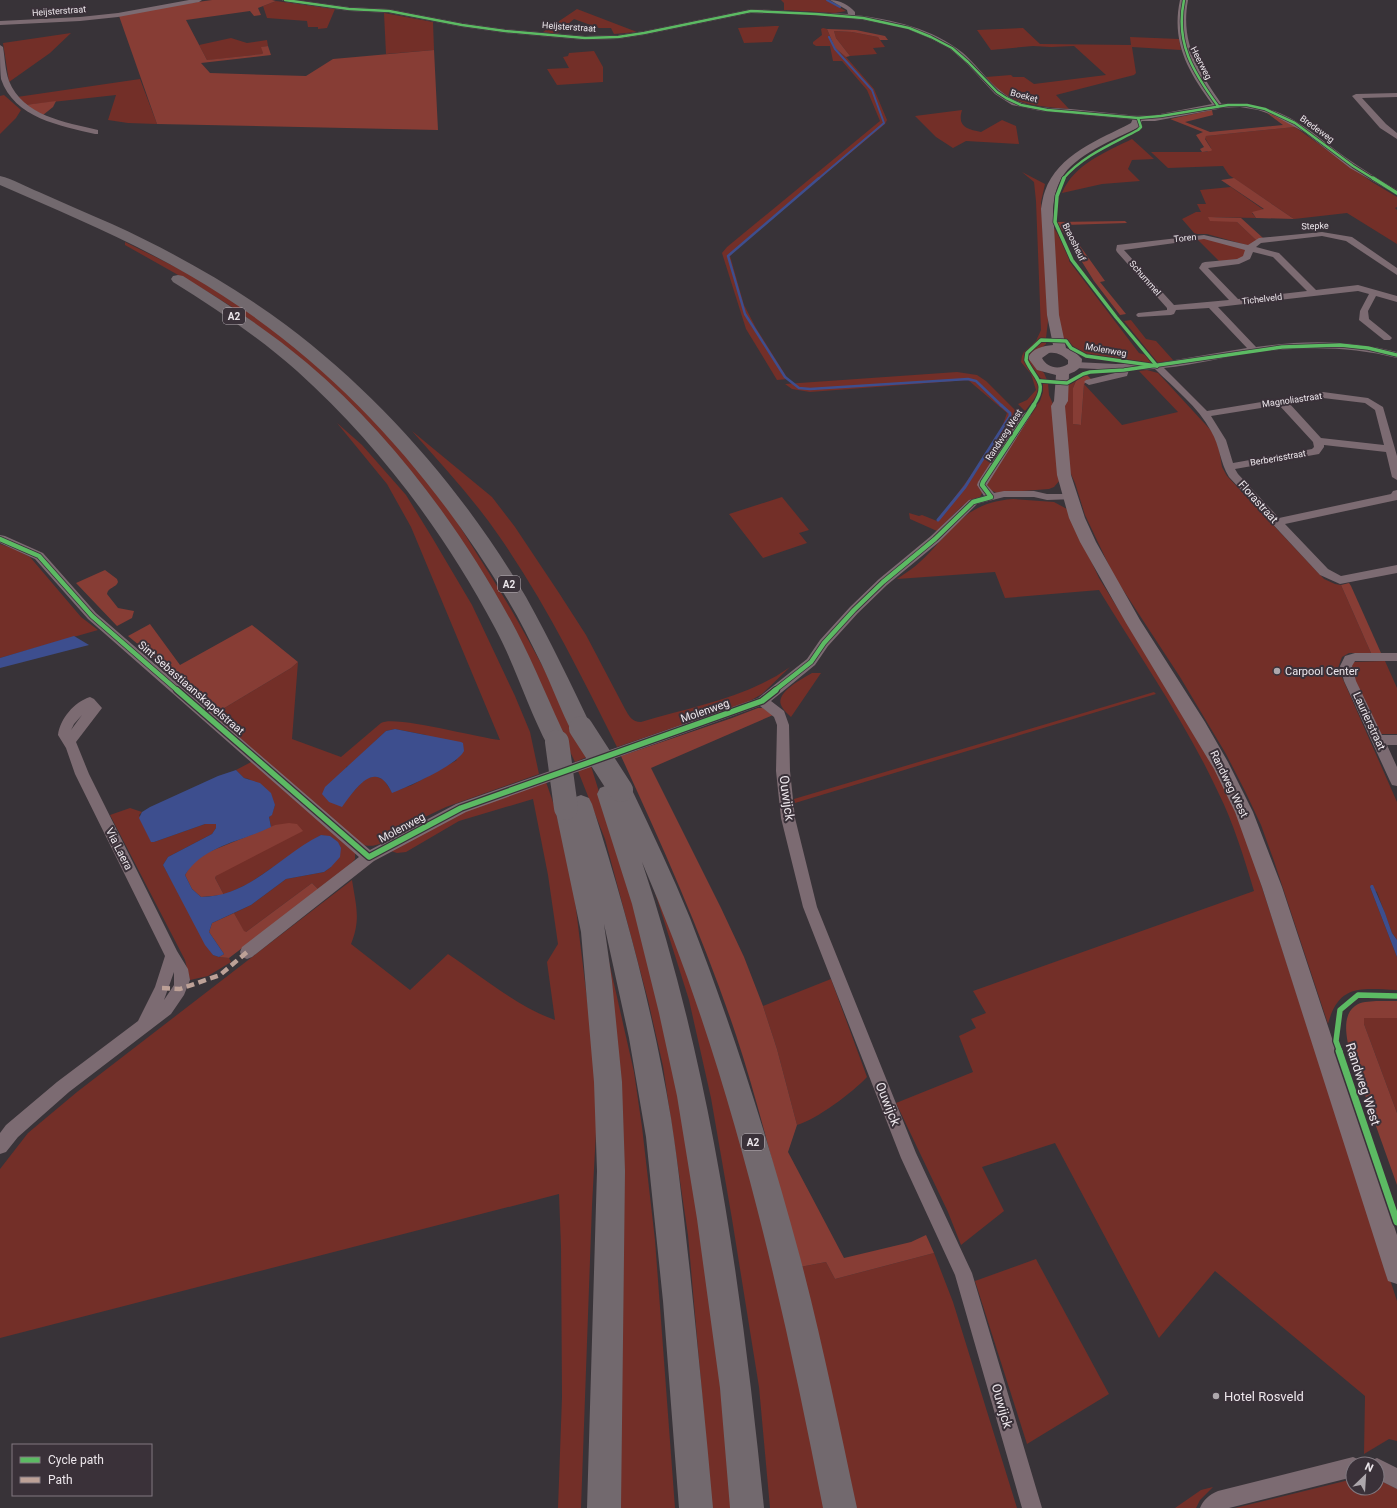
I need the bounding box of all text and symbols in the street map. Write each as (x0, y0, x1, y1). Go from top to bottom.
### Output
street label: Heijsterstraat (32, 4, 86, 18)
street label: Heijsterstraat (542, 20, 596, 34)
street label: Heerweg (1188, 45, 1214, 81)
street label: Boeket (1009, 88, 1039, 104)
street label: Bredeweg (1298, 113, 1336, 145)
street label: Braosheuf (1061, 221, 1088, 263)
street label: Stepke (1301, 221, 1329, 231)
street label: Toren (1173, 232, 1197, 244)
street label: Schummel (1127, 259, 1163, 297)
street label: Tichelveld (1241, 292, 1283, 306)
road number: A2 (223, 308, 245, 324)
street label: Molenweg (1085, 341, 1127, 359)
street label: Magnoliastraat (1261, 391, 1323, 409)
street label: Randweg West (984, 407, 1024, 463)
street label: Berberisstraat (1249, 448, 1307, 468)
street label: Florastraat (1235, 478, 1281, 526)
road number: A2 (498, 576, 520, 592)
street label: Sint Sebastiaanskapelstraat (135, 638, 247, 738)
place label: Carpool Center (1285, 665, 1358, 678)
marker: Carpool Center (1272, 666, 1282, 676)
street label: Laurierstraat (1350, 690, 1388, 752)
street label: Molenweg (679, 697, 731, 725)
street label: Randweg West (1207, 748, 1251, 820)
street label: Ouwijck (776, 774, 798, 822)
street label: Molenweg (377, 810, 427, 846)
street label: Via Laera (103, 826, 135, 872)
street label: Randweg West (1343, 1041, 1383, 1127)
street label: Ouwijck (873, 1080, 904, 1128)
road number: A2 (742, 1134, 764, 1150)
street label: Ouwijck (989, 1382, 1016, 1430)
place label: Hotel Rosveld (1224, 1389, 1304, 1404)
marker: Hotel Rosveld (1211, 1391, 1221, 1401)
legend (12, 1444, 152, 1496)
text: Cycle path (48, 1453, 104, 1467)
north arrow (1345, 1456, 1385, 1496)
text: N (1363, 1460, 1375, 1475)
text: Path (48, 1473, 73, 1487)

